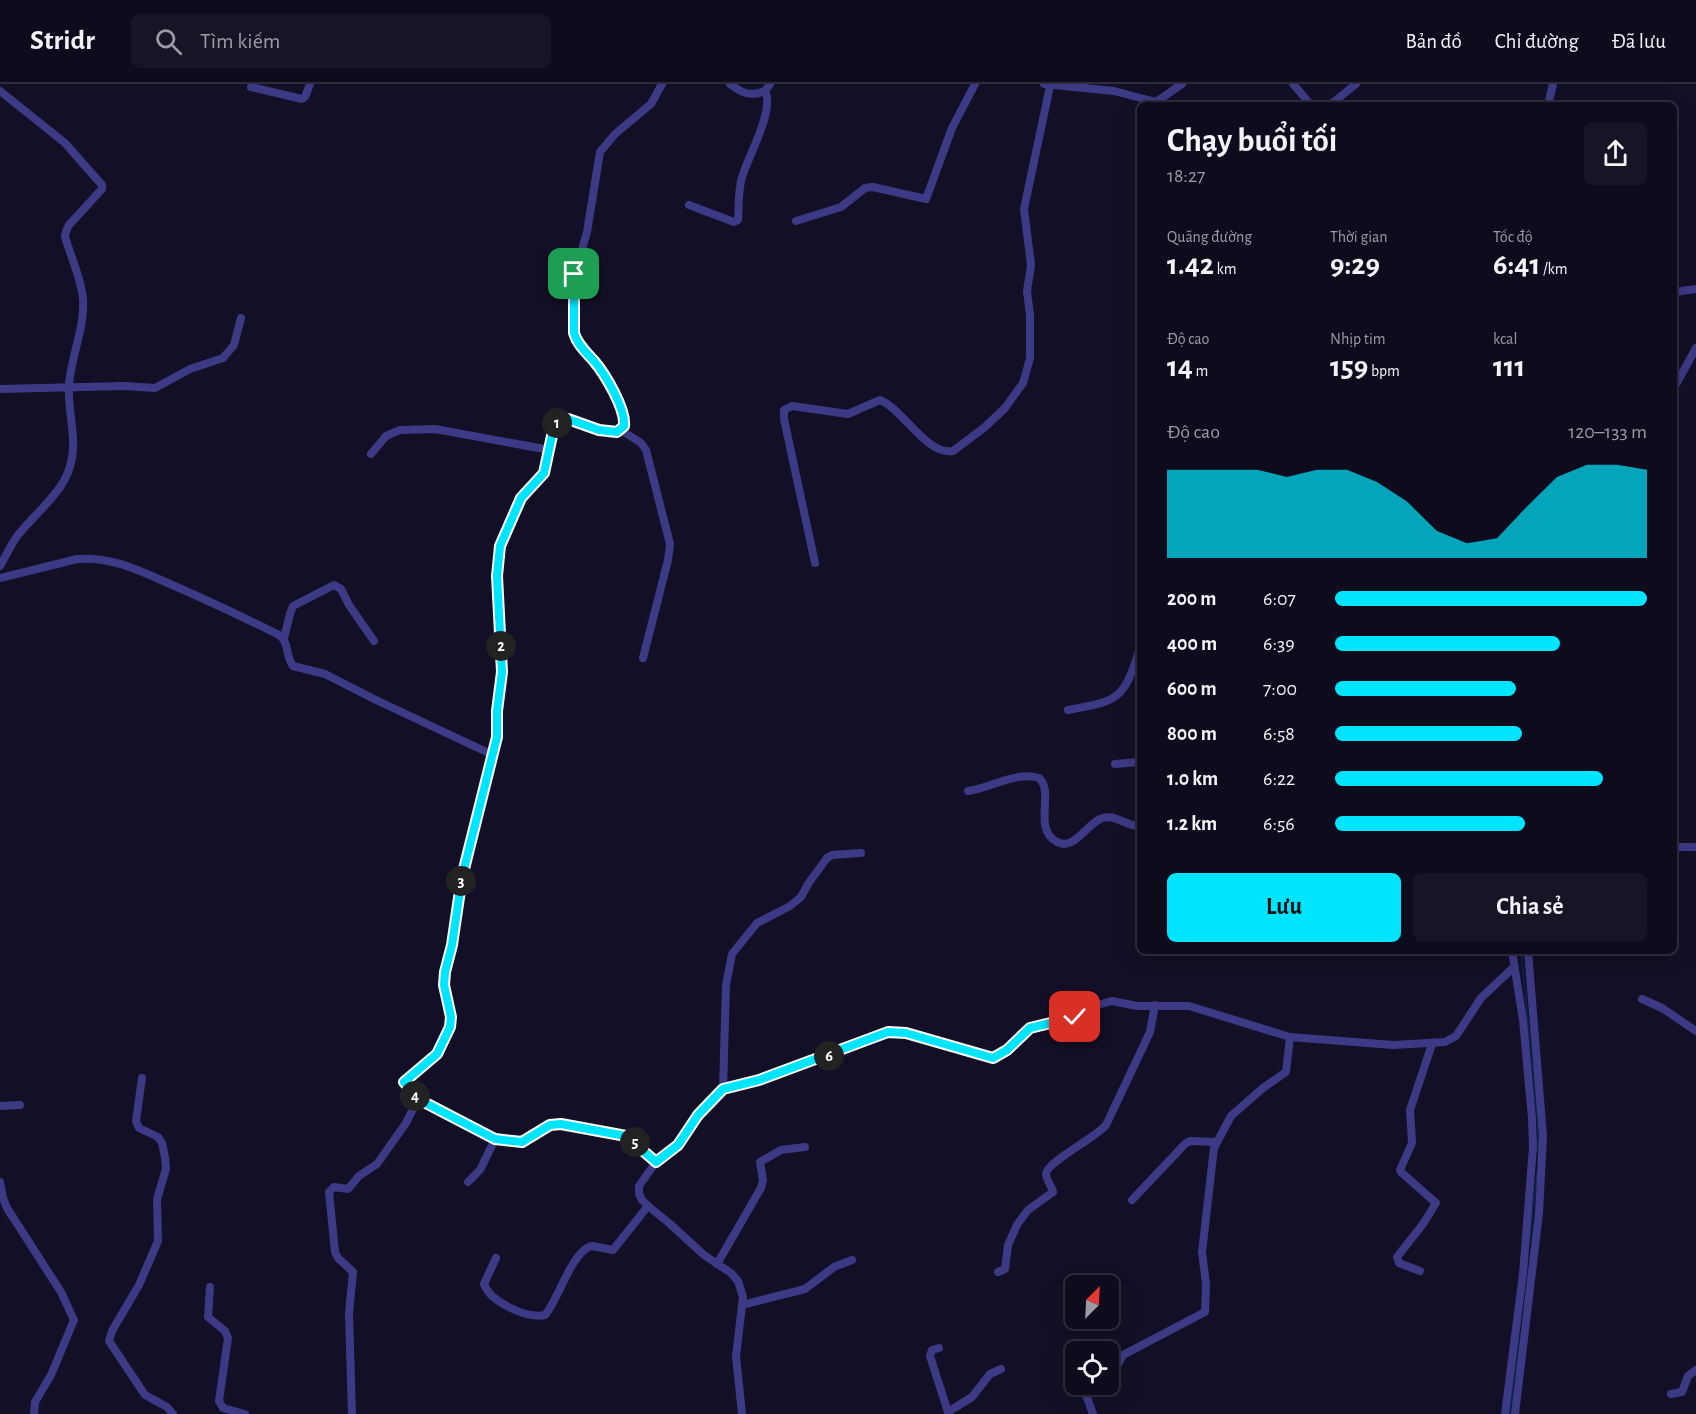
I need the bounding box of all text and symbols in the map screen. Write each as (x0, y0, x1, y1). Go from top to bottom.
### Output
search box (131, 14, 551, 68)
icon: search (152, 25, 185, 58)
text: Stridr (30, 27, 95, 55)
text: Tìm kiếm (200, 30, 280, 52)
text: Bản đồ (1405, 31, 1462, 52)
text: Chỉ đường (1495, 31, 1579, 52)
text: Đã lưu (1612, 31, 1666, 52)
button: share (1584, 122, 1647, 185)
text: Chạy buổi tối (1167, 125, 1337, 158)
text: 18:27 (1167, 166, 1205, 186)
text: Quãng đường (1167, 229, 1252, 245)
text: Thời gian (1330, 229, 1388, 245)
text: Tốc độ (1493, 229, 1533, 245)
pin (548, 248, 599, 299)
text: 1.42 (1167, 250, 1214, 280)
text: 9:29 (1330, 250, 1380, 280)
text: 6:41 (1493, 250, 1540, 280)
icon: arrive (557, 257, 590, 290)
text: km (1214, 261, 1237, 277)
text: /km (1540, 261, 1568, 277)
text: Độ cao (1167, 331, 1209, 347)
text: Nhịp tim (1330, 331, 1386, 347)
text: kcal (1493, 331, 1517, 347)
text: 14 (1167, 352, 1193, 382)
text: 159 (1330, 352, 1368, 382)
text: 111 (1493, 352, 1525, 382)
text: m (1193, 363, 1208, 379)
text: bpm (1368, 363, 1400, 379)
pin: 1 (542, 408, 572, 438)
text: 1 (554, 415, 560, 431)
text: Độ cao (1167, 422, 1220, 442)
text: 120–133 m (1568, 422, 1647, 442)
text: 200 m (1167, 589, 1216, 609)
text: 6:07 (1263, 589, 1296, 609)
pin: 2 (486, 631, 516, 661)
text: 400 m (1167, 634, 1217, 654)
text: 6:39 (1263, 634, 1295, 654)
text: 2 (497, 638, 505, 654)
text: 600 m (1167, 679, 1217, 699)
text: 7:00 (1263, 679, 1297, 699)
text: 800 m (1167, 724, 1217, 744)
text: 6:58 (1263, 724, 1295, 744)
text: 1.0 km (1167, 769, 1218, 789)
text: 6:22 (1263, 769, 1295, 789)
text: 1.2 km (1167, 814, 1217, 834)
text: 6:56 (1263, 814, 1295, 834)
pin: 3 (446, 866, 476, 896)
text: 3 (458, 873, 464, 889)
button: Lưu (1167, 873, 1401, 942)
button: Chia sẻ (1413, 873, 1647, 942)
pin (1049, 991, 1100, 1042)
icon: check (1058, 1000, 1091, 1033)
pin: 6 (814, 1041, 844, 1071)
text: 6 (825, 1048, 833, 1064)
pin: 4 (400, 1081, 430, 1111)
text: 4 (411, 1088, 419, 1104)
pin: 5 (620, 1127, 650, 1157)
text: 5 (632, 1134, 638, 1150)
north arrow (1065, 1275, 1119, 1329)
map controls (1065, 1275, 1119, 1395)
button: locate (1065, 1341, 1119, 1395)

